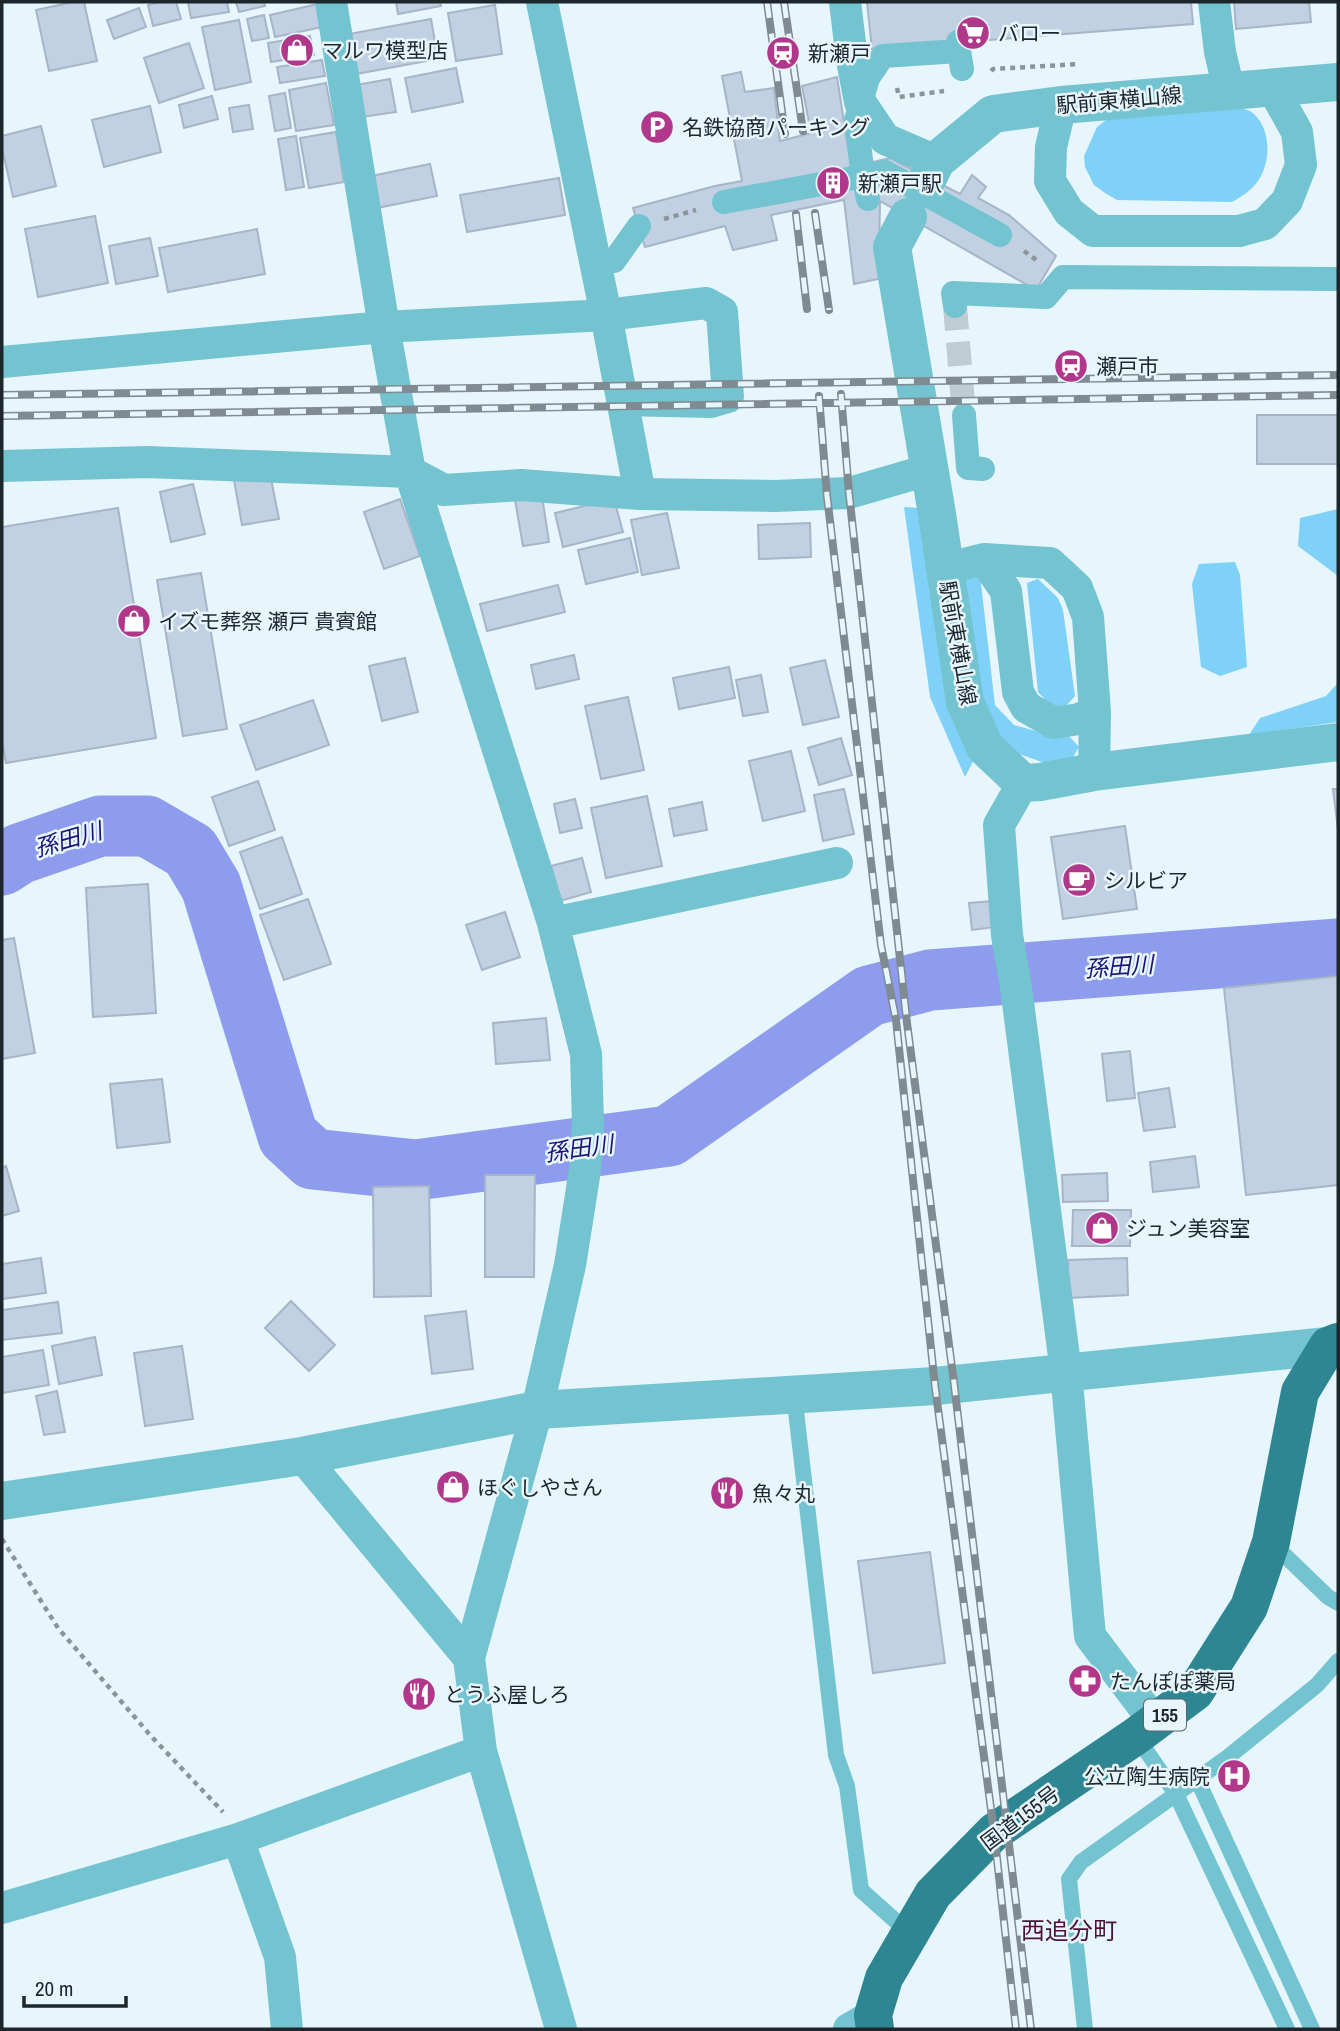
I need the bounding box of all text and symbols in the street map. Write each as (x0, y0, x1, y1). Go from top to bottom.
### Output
supermarket icon: バロー (954, 14, 992, 52)
place label: バロー (998, 19, 1061, 48)
shop icon: マルワ模型店 (278, 31, 316, 69)
station icon: 新瀬戸 (764, 34, 802, 72)
place label: マルワ模型店 (322, 36, 448, 65)
place label: 新瀬戸 (808, 39, 871, 68)
street label: 駅前東横山線 (1055, 80, 1183, 120)
parking icon: 名鉄協商パーキング (638, 108, 676, 146)
place label: 名鉄協商パーキング (682, 113, 870, 142)
building icon: 新瀬戸駅 (814, 164, 852, 202)
place label: 新瀬戸駅 (858, 169, 942, 198)
station icon: 瀬戸市 (1052, 347, 1090, 385)
place label: 瀬戸市 (1096, 352, 1159, 381)
street label: 駅前東横山線 (933, 578, 983, 708)
shop icon: イズモ葬祭 瀬戸 貴賓館 (115, 602, 153, 640)
place label: イズモ葬祭 瀬戸 貴賓館 (158, 607, 377, 636)
water label: 孫田川 (31, 814, 108, 863)
cafe icon: シルビア (1060, 861, 1098, 899)
place label: シルビア (1104, 866, 1188, 895)
water label: 孫田川 (1084, 948, 1157, 984)
water label: 孫田川 (543, 1127, 618, 1168)
shop icon: ジュン美容室 (1083, 1209, 1121, 1247)
place label: ジュン美容室 (1126, 1214, 1251, 1243)
shop icon: ほぐしやさん (434, 1468, 472, 1506)
place label: ほぐしやさん (477, 1473, 603, 1502)
restaurant icon: 魚々丸 (708, 1474, 746, 1512)
place label: 魚々丸 (752, 1479, 815, 1508)
pharmacy icon: たんぽぽ薬局 (1066, 1662, 1104, 1700)
place label: たんぽぽ薬局 (1110, 1667, 1236, 1696)
restaurant icon: とうふ屋しろ (400, 1675, 438, 1713)
place label: とうふ屋しろ (444, 1680, 570, 1709)
road number: 155 (1144, 1700, 1186, 1730)
hospital icon: 公立陶生病院 (1215, 1757, 1253, 1795)
place label: 公立陶生病院 (1084, 1762, 1210, 1791)
street label: 国道155号 (975, 1779, 1065, 1857)
district label: 西追分町 (1021, 1914, 1117, 1946)
scale bar (24, 1965, 126, 2009)
text: 20 m (35, 1974, 73, 2003)

